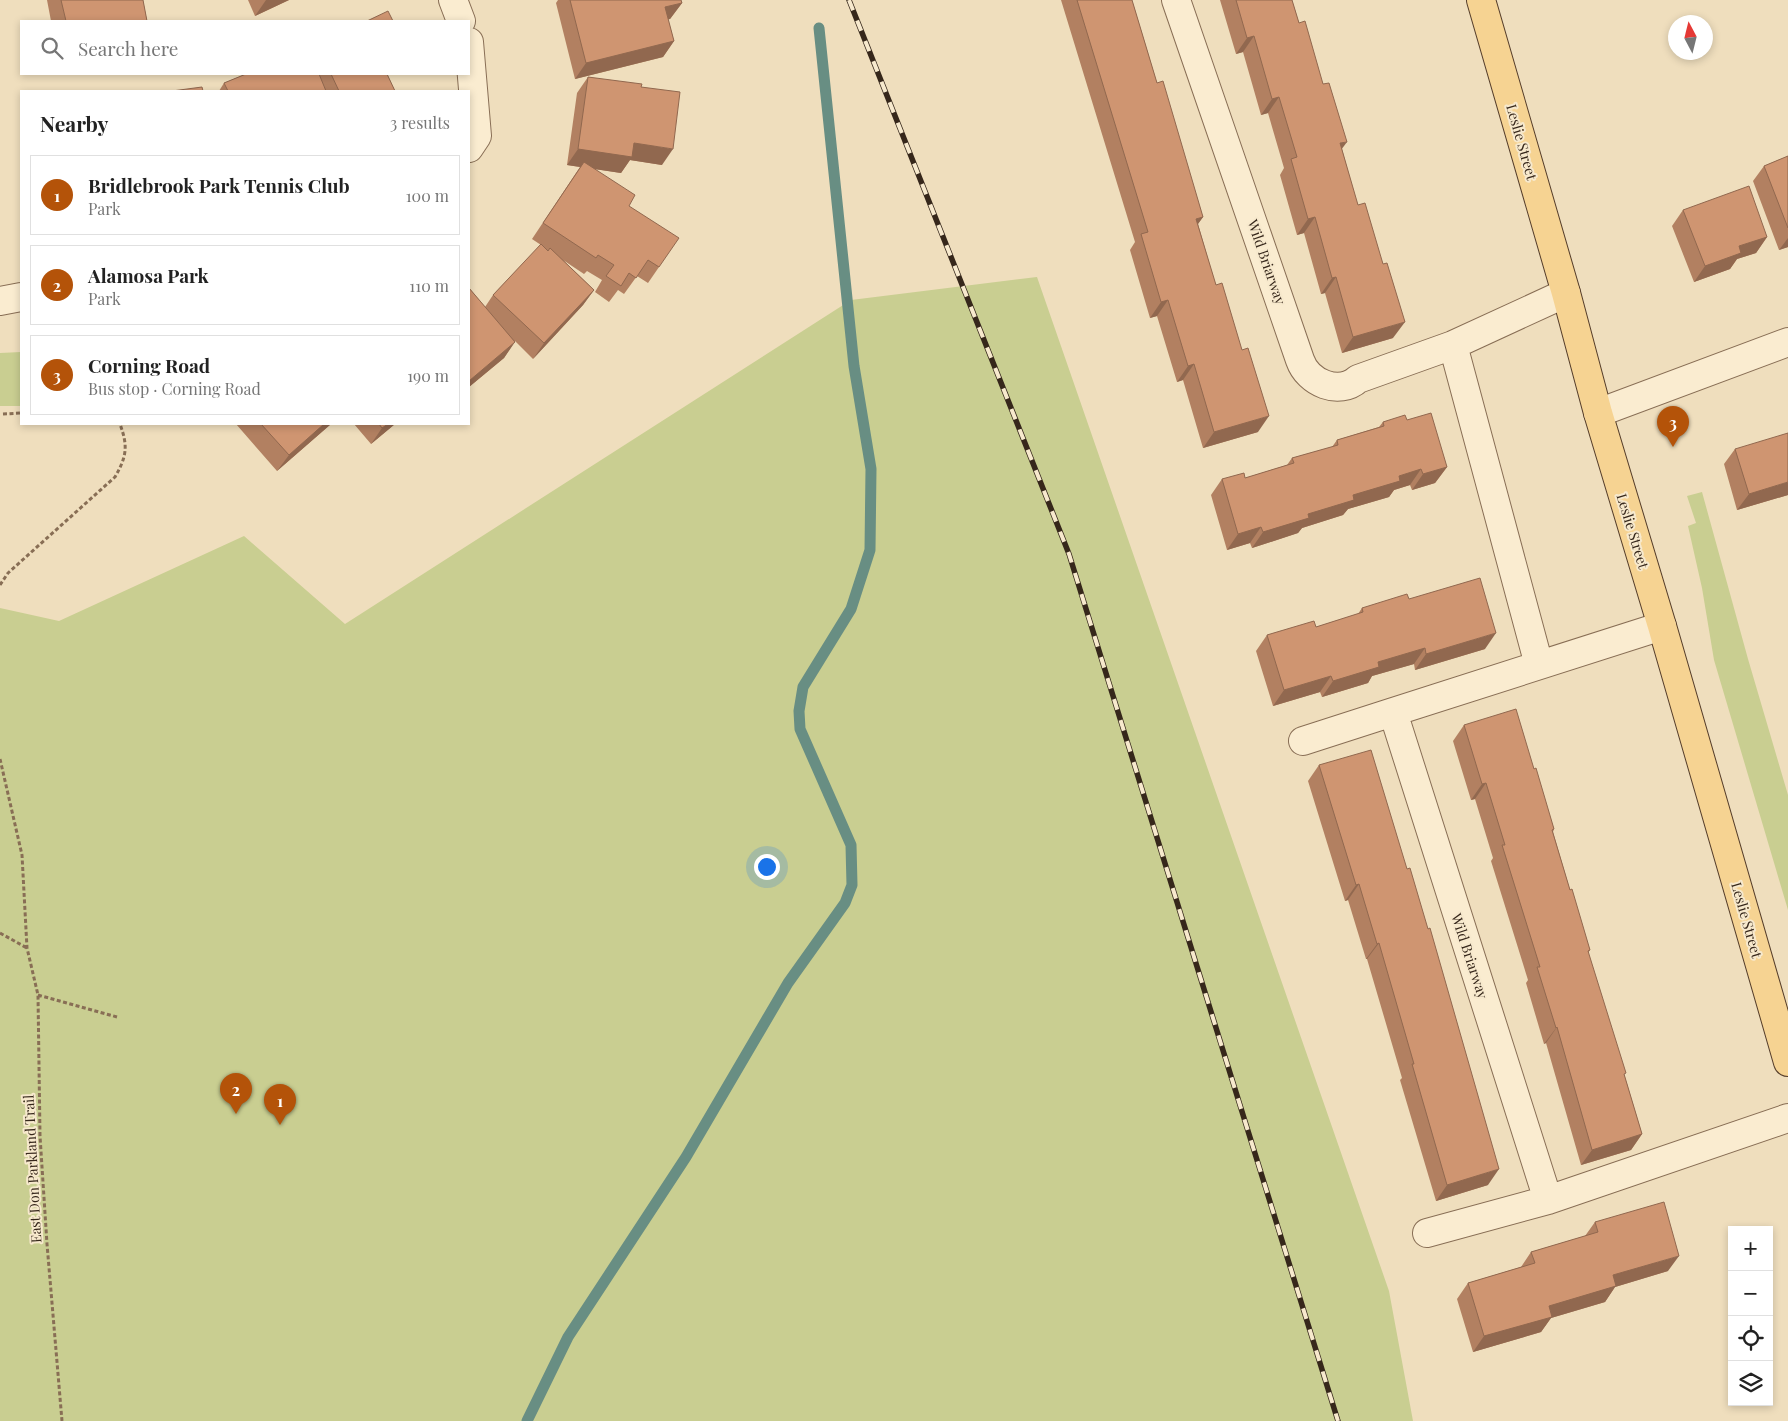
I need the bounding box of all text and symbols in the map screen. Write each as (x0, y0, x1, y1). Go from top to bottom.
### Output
north arrow (1668, 15, 1713, 60)
search box (20, 20, 470, 75)
icon: search (38, 34, 66, 62)
text: Search here (78, 35, 178, 61)
street label: Leslie Street (1502, 102, 1542, 183)
text: Nearby (40, 109, 109, 137)
text: 3 results (390, 112, 450, 133)
text: Bridlebrook Park Tennis Club (88, 172, 350, 198)
text: 1 (54, 185, 60, 206)
text: 100 m (406, 185, 449, 206)
text: Park (88, 198, 121, 219)
street label: Wild Briarway (1243, 216, 1290, 307)
text: Alamosa Park (88, 262, 209, 288)
text: 2 (53, 275, 61, 296)
text: 110 m (409, 275, 449, 296)
text: Park (88, 288, 121, 309)
text: Corning Road (88, 352, 210, 378)
text: 3 (53, 365, 61, 386)
text: 190 m (407, 365, 449, 386)
text: Bus stop · Corning Road (88, 378, 261, 399)
pin: 3 (1657, 406, 1689, 447)
street label: Leslie Street (1613, 491, 1654, 572)
your location (754, 854, 780, 880)
street label: Leslie Street (1727, 880, 1767, 961)
street label: Wild Briarway (1447, 910, 1493, 1001)
pin: 2 (220, 1073, 252, 1114)
pin: 1 (264, 1084, 296, 1125)
street label: East Don Parkland Trail (19, 1094, 45, 1244)
map controls (1728, 1226, 1773, 1406)
button: + (1728, 1226, 1773, 1271)
button: − (1728, 1271, 1773, 1316)
button: locate (1728, 1316, 1773, 1361)
button: layers (1728, 1361, 1773, 1406)

